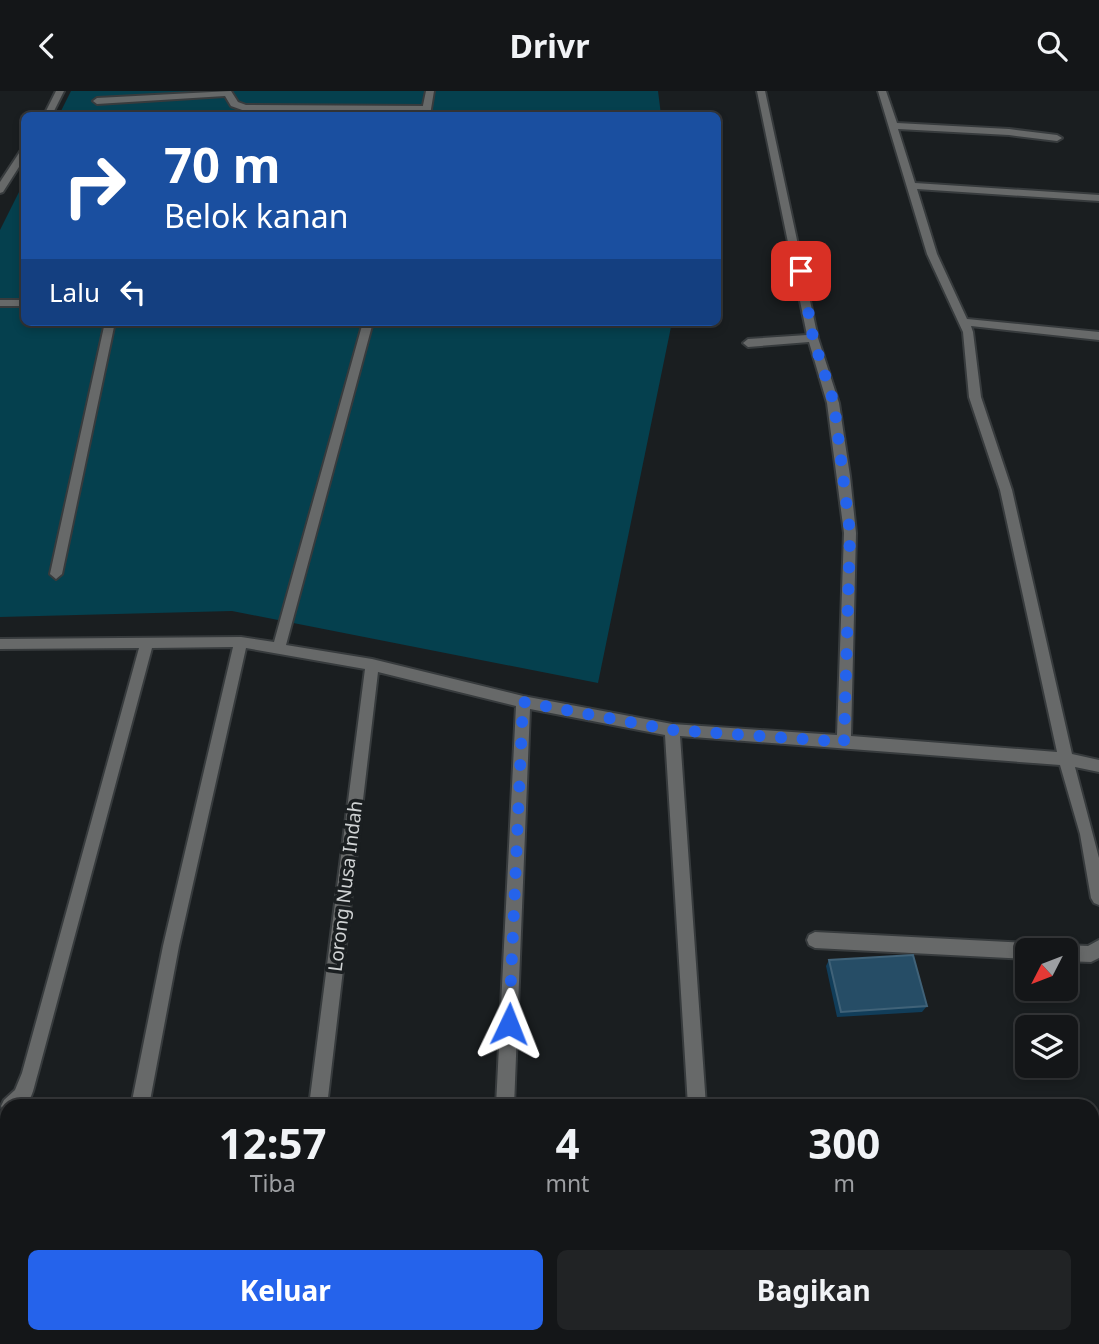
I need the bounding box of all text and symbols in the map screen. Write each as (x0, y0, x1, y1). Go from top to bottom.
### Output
text: Drivr (510, 24, 589, 67)
icon: back (28, 27, 66, 65)
icon: search (1033, 27, 1071, 65)
text: 70 m (164, 131, 281, 197)
icon: right (49, 140, 140, 231)
text: Belok kanan (164, 194, 348, 237)
pin (771, 241, 831, 301)
icon: arrive (782, 252, 820, 290)
icon: left (114, 273, 152, 311)
text: Lalu (49, 274, 100, 310)
street label: Lorong Nusa Indah (322, 799, 368, 973)
north arrow (1015, 938, 1078, 1001)
map controls (1015, 938, 1078, 1078)
position arrow (472, 987, 546, 1061)
button: layers (1015, 1015, 1078, 1078)
text: 12:57 (219, 1114, 327, 1171)
text: 4 (555, 1114, 579, 1171)
text: 300 (808, 1114, 880, 1171)
text: Tiba (250, 1167, 296, 1199)
text: mnt (545, 1167, 589, 1199)
text: m (833, 1167, 855, 1199)
button: Keluar (28, 1250, 543, 1330)
button: Bagikan (557, 1250, 1071, 1330)

